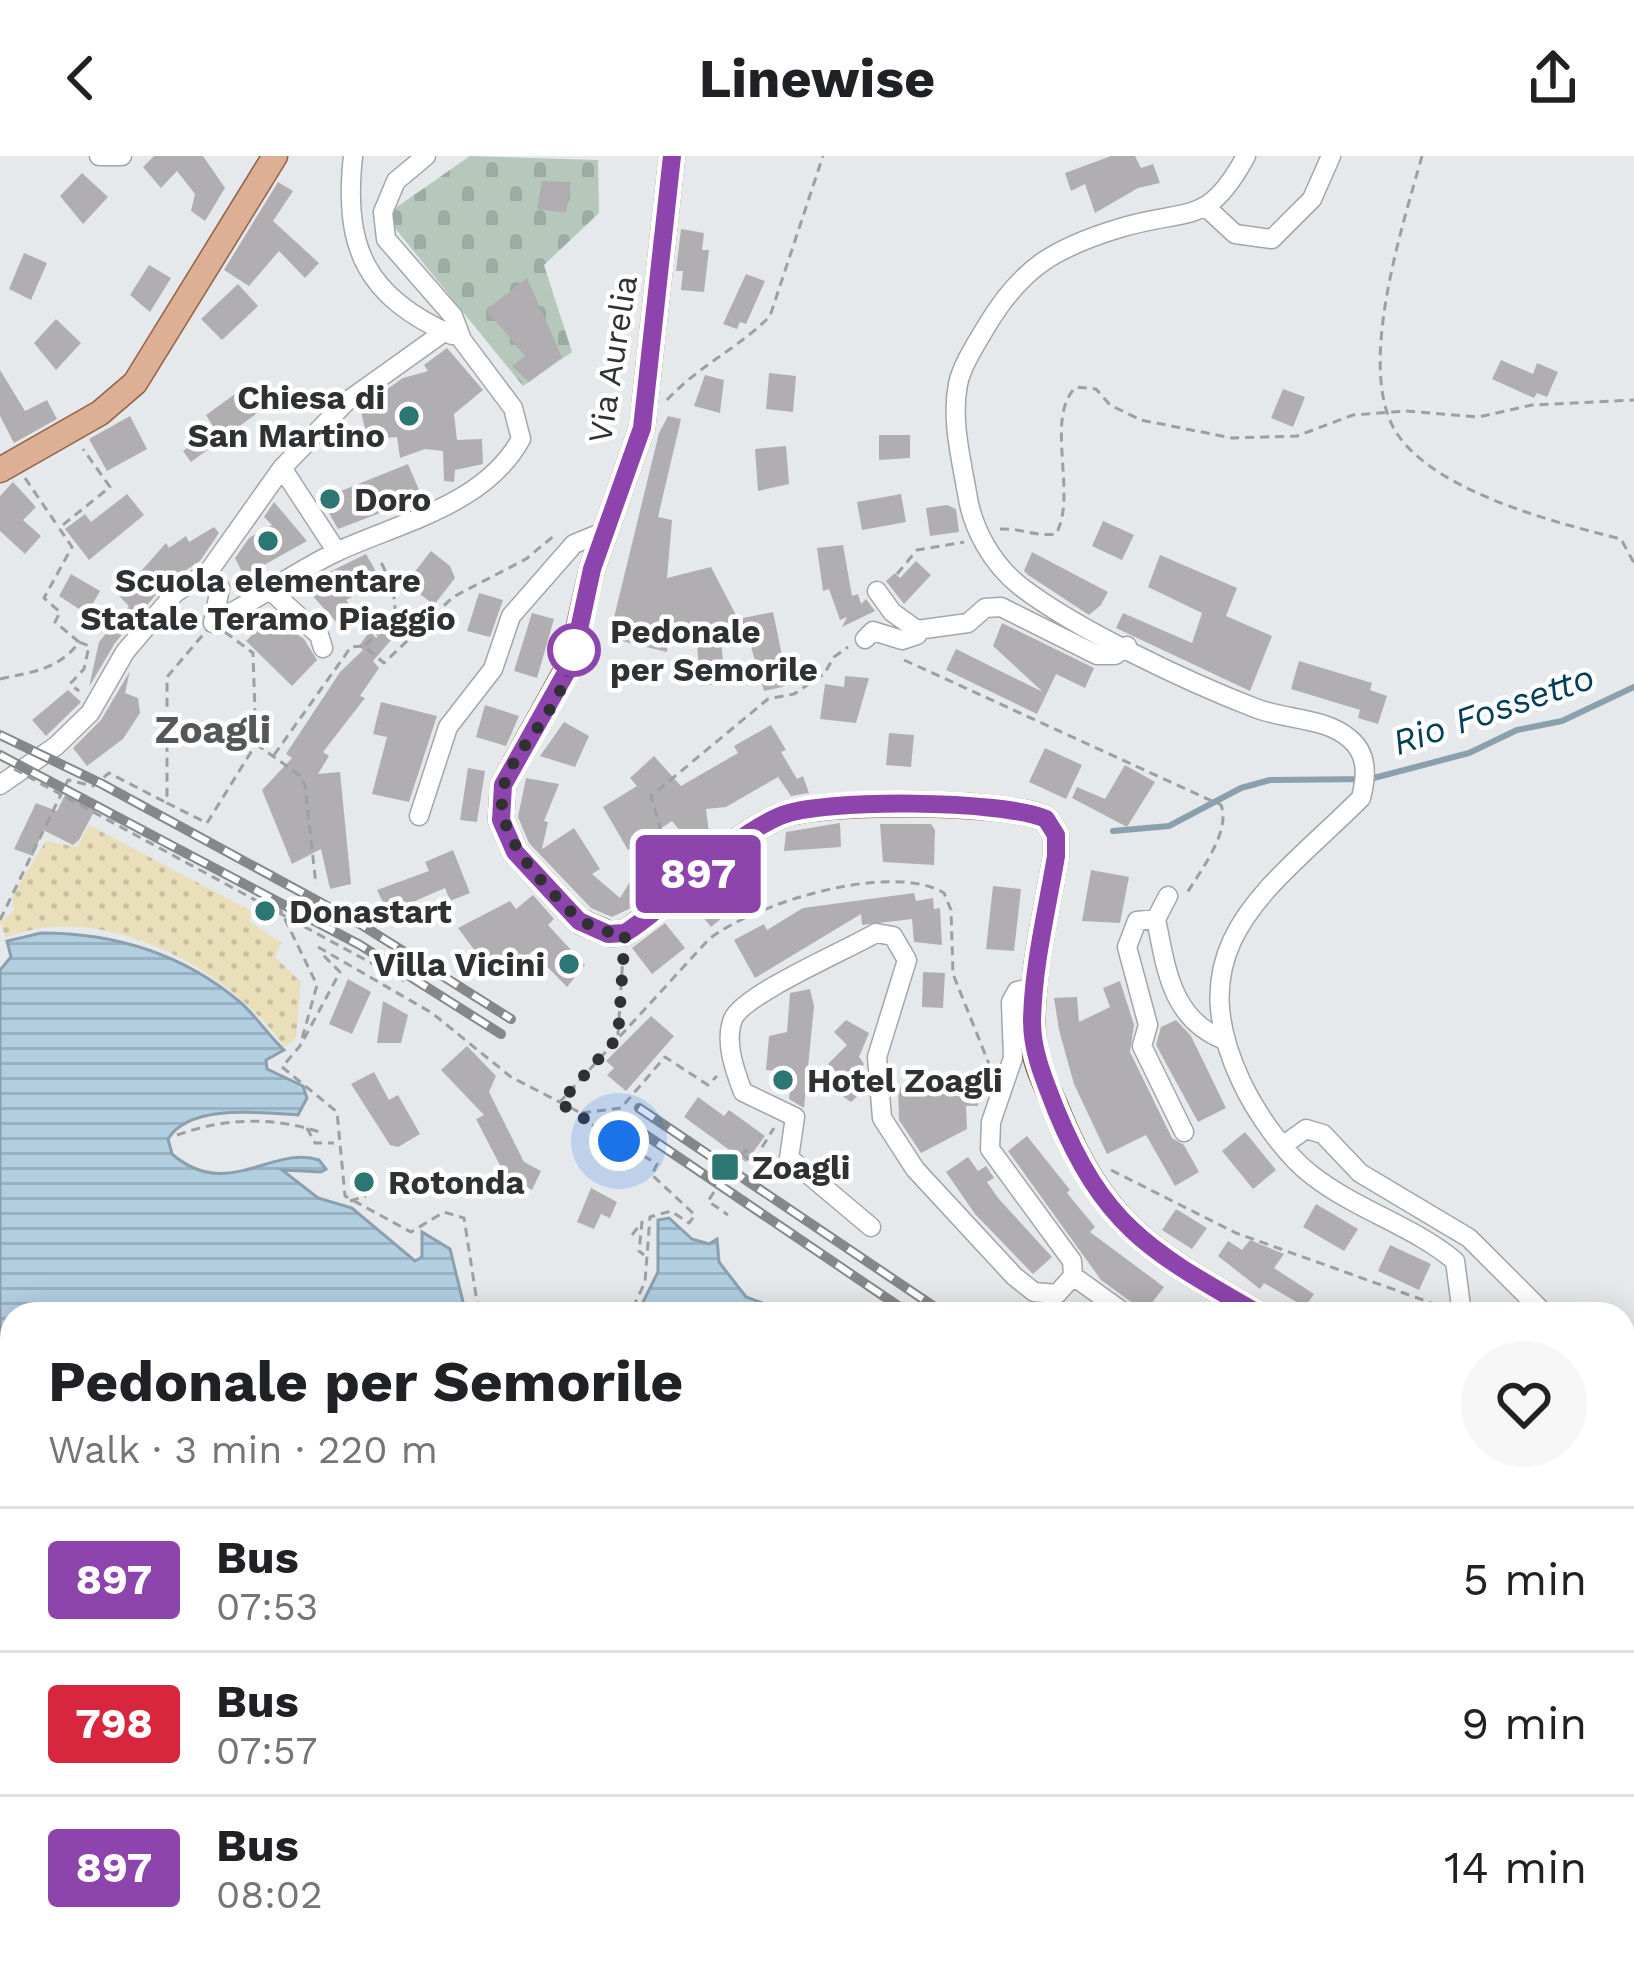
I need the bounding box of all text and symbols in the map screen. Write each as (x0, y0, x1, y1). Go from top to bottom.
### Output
icon: back (48, 45, 114, 111)
icon: share (1520, 45, 1586, 111)
text: Linewise (699, 47, 935, 110)
street label: Via Aurelia (580, 272, 645, 446)
place label: Chiesa di San Martino (188, 378, 385, 455)
marker: Chiesa di San Martino (396, 403, 422, 429)
place label: Doro (354, 480, 431, 519)
marker: Doro (317, 486, 343, 512)
marker: Scuola elementare Statale Teramo Piaggio (255, 528, 281, 554)
place label: Scuola elementare Statale Teramo Piaggio (80, 561, 456, 638)
place label: Pedonale per Semorile (610, 612, 818, 689)
marker: Pedonale per Semorile (549, 625, 599, 675)
water label: Rio Fossetto (1387, 656, 1600, 764)
district label: Zoagli (155, 707, 271, 752)
line badge: 897 (629, 835, 767, 913)
text: 897 (660, 849, 736, 898)
place label: Donastart (289, 892, 452, 931)
marker: Donastart (252, 898, 278, 924)
place label: Villa Vicini (373, 945, 545, 984)
marker: Villa Vicini (556, 951, 582, 977)
place label: Hotel Zoagli (807, 1061, 1003, 1100)
marker: Hotel Zoagli (770, 1067, 796, 1093)
your location (589, 1111, 649, 1171)
place label: Zoagli (752, 1148, 850, 1187)
marker: Zoagli (709, 1151, 741, 1183)
place label: Rotonda (388, 1163, 525, 1202)
marker: Rotonda (351, 1169, 377, 1195)
button: heart (1461, 1341, 1587, 1467)
text: Pedonale per Semorile (48, 1348, 683, 1415)
text: Walk · 3 min · 220 m (48, 1427, 438, 1472)
text: Bus (216, 1531, 299, 1584)
text: 5 min (1463, 1553, 1587, 1606)
text: 897 (76, 1555, 152, 1604)
text: 07:53 (216, 1584, 318, 1629)
text: Bus (216, 1675, 299, 1728)
text: 9 min (1461, 1697, 1587, 1750)
text: 798 (75, 1699, 153, 1748)
text: 07:57 (216, 1728, 317, 1773)
text: Bus (216, 1819, 299, 1872)
text: 14 min (1444, 1841, 1587, 1894)
text: 897 (76, 1843, 152, 1892)
text: 08:02 (216, 1872, 323, 1917)

